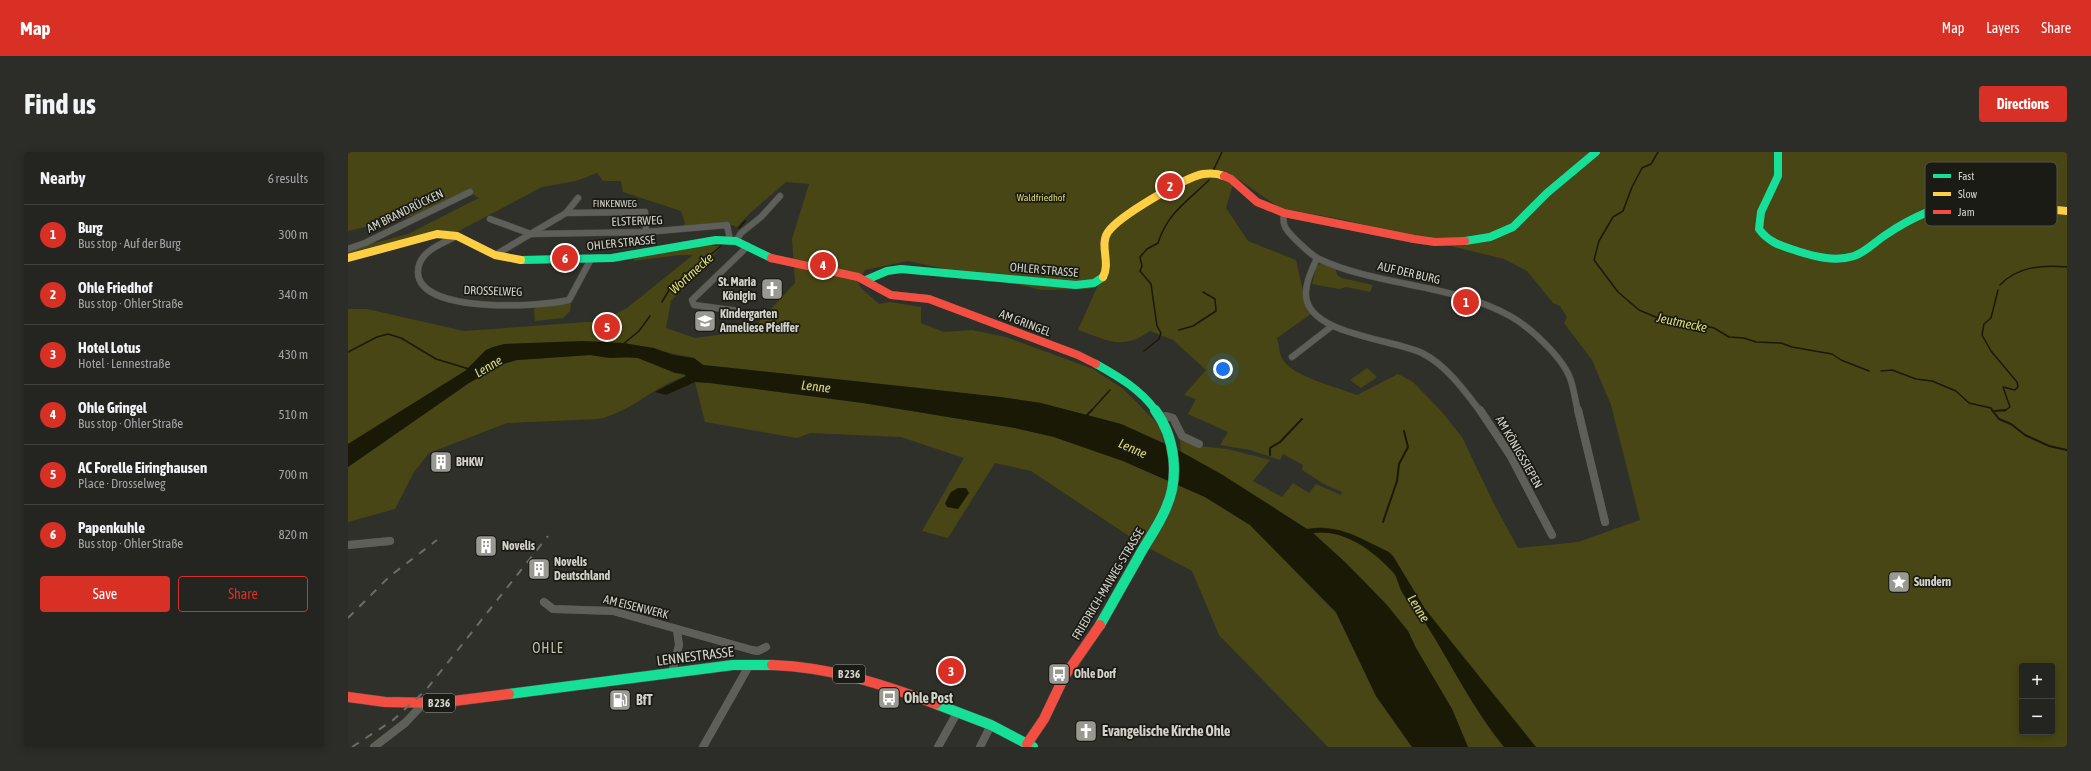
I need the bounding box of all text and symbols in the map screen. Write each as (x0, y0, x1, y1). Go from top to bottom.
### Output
text: Map (20, 17, 51, 39)
text: Map (1942, 20, 1964, 36)
text: Layers (1986, 20, 2019, 36)
text: Share (2041, 20, 2071, 36)
button: Directions (1979, 86, 2067, 122)
text: Find us (24, 88, 96, 120)
legend (1925, 162, 2057, 226)
text: Nearby (40, 168, 86, 188)
text: Fast (1958, 170, 1974, 182)
text: 6 results (268, 171, 308, 186)
pin: 2 (1157, 171, 1183, 201)
street label: AM BRANDRÜCKEN (364, 186, 446, 236)
text: Slow (1958, 188, 1977, 200)
park label: Waldfriedhof (1017, 192, 1065, 203)
street label: FINKENWEG (593, 198, 637, 209)
text: Jam (1958, 206, 1975, 218)
street label: ELSTERWEG (611, 213, 663, 229)
text: Burg (78, 219, 103, 236)
text: 1 (50, 227, 56, 242)
text: 300 m (279, 227, 308, 242)
street label: OHLER STRASSE (586, 232, 656, 254)
text: Bus stop · Auf der Burg (78, 236, 181, 251)
pin: 6 (552, 243, 578, 273)
water label: Wortmecke (666, 250, 716, 297)
pin: 4 (810, 250, 836, 280)
street label: AUF DER BURG (1376, 259, 1442, 287)
street label: OHLER STRASSE (1009, 260, 1079, 280)
place label: St. Maria Königin (718, 275, 756, 303)
church icon: St. Maria Königin (759, 276, 785, 302)
text: Ohle Friedhof (78, 279, 153, 296)
street label: DROSSELWEG (463, 283, 523, 299)
text: 2 (50, 287, 56, 302)
text: 340 m (279, 287, 308, 302)
pin: 1 (1453, 287, 1479, 317)
text: Bus stop · Ohler Straße (78, 296, 183, 311)
place label: Kindergarten Anneliese Pfeiffer (719, 307, 799, 335)
street label: AM GRINGEL (997, 307, 1053, 339)
school or university icon: Kindergarten Anneliese Pfeiffer (692, 308, 718, 334)
water label: Jeutmecke (1654, 310, 1709, 335)
pin: 5 (594, 312, 620, 342)
text: Hotel Lotus (78, 339, 141, 356)
text: 3 (50, 347, 56, 362)
text: 430 m (279, 347, 308, 362)
water label: Lenne (472, 352, 505, 380)
text: Hotel · Lennestraße (78, 356, 170, 371)
your location (1213, 359, 1233, 379)
water label: Lenne (800, 377, 832, 396)
text: Ohle Gringel (78, 399, 147, 416)
text: 4 (50, 407, 56, 422)
text: 510 m (279, 407, 308, 422)
street label: AM KÖNIGSSIEPEN (1493, 413, 1545, 491)
text: Bus stop · Ohler Straße (78, 416, 183, 431)
water label: Lenne (1116, 436, 1149, 461)
building icon: BHKW (428, 449, 454, 475)
place label: BHKW (456, 455, 484, 469)
text: AC Forelle Eiringhausen (78, 459, 207, 476)
text: 5 (50, 467, 56, 482)
text: 700 m (279, 467, 308, 482)
text: Place · Drosselweg (78, 476, 166, 491)
text: Papenkuhle (78, 519, 145, 536)
street label: FRIEDRICH-MAIWEG-STRASSE (1069, 526, 1147, 642)
text: 6 (50, 527, 56, 542)
text: 820 m (279, 527, 308, 542)
building icon: Novelis (473, 533, 499, 559)
text: Bus stop · Ohler Straße (78, 536, 183, 551)
place label: Novelis (502, 539, 536, 553)
place label: Novelis Deutschland (554, 555, 610, 583)
building icon: Novelis Deutschland (526, 556, 552, 582)
place icon: Sundern (1886, 569, 1912, 595)
place label: Sundern (1914, 575, 1951, 589)
button: Save (40, 576, 170, 612)
button: Share (178, 576, 308, 612)
street label: AM EISENWERK (602, 592, 670, 622)
water label: Lenne (1404, 592, 1433, 625)
district label: OHLE (532, 640, 564, 656)
street label: LENNESTRASSE (656, 643, 734, 669)
pin: 3 (938, 656, 964, 686)
bus stop icon: Ohle Dorf (1046, 661, 1072, 687)
map controls (2019, 663, 2055, 735)
button: + (2019, 663, 2055, 699)
road number: B 236 (833, 665, 865, 683)
place label: Ohle Dorf (1074, 667, 1117, 681)
bus stop icon: Ohle Post (876, 685, 902, 711)
fuel station icon: BfT (607, 687, 633, 713)
place label: Ohle Post (904, 690, 953, 706)
place label: BfT (636, 692, 653, 708)
road number: B 236 (423, 694, 455, 712)
button: − (2019, 699, 2055, 735)
church icon: Evangelische Kirche Ohle (1073, 718, 1099, 744)
place label: Evangelische Kirche Ohle (1102, 723, 1230, 739)

